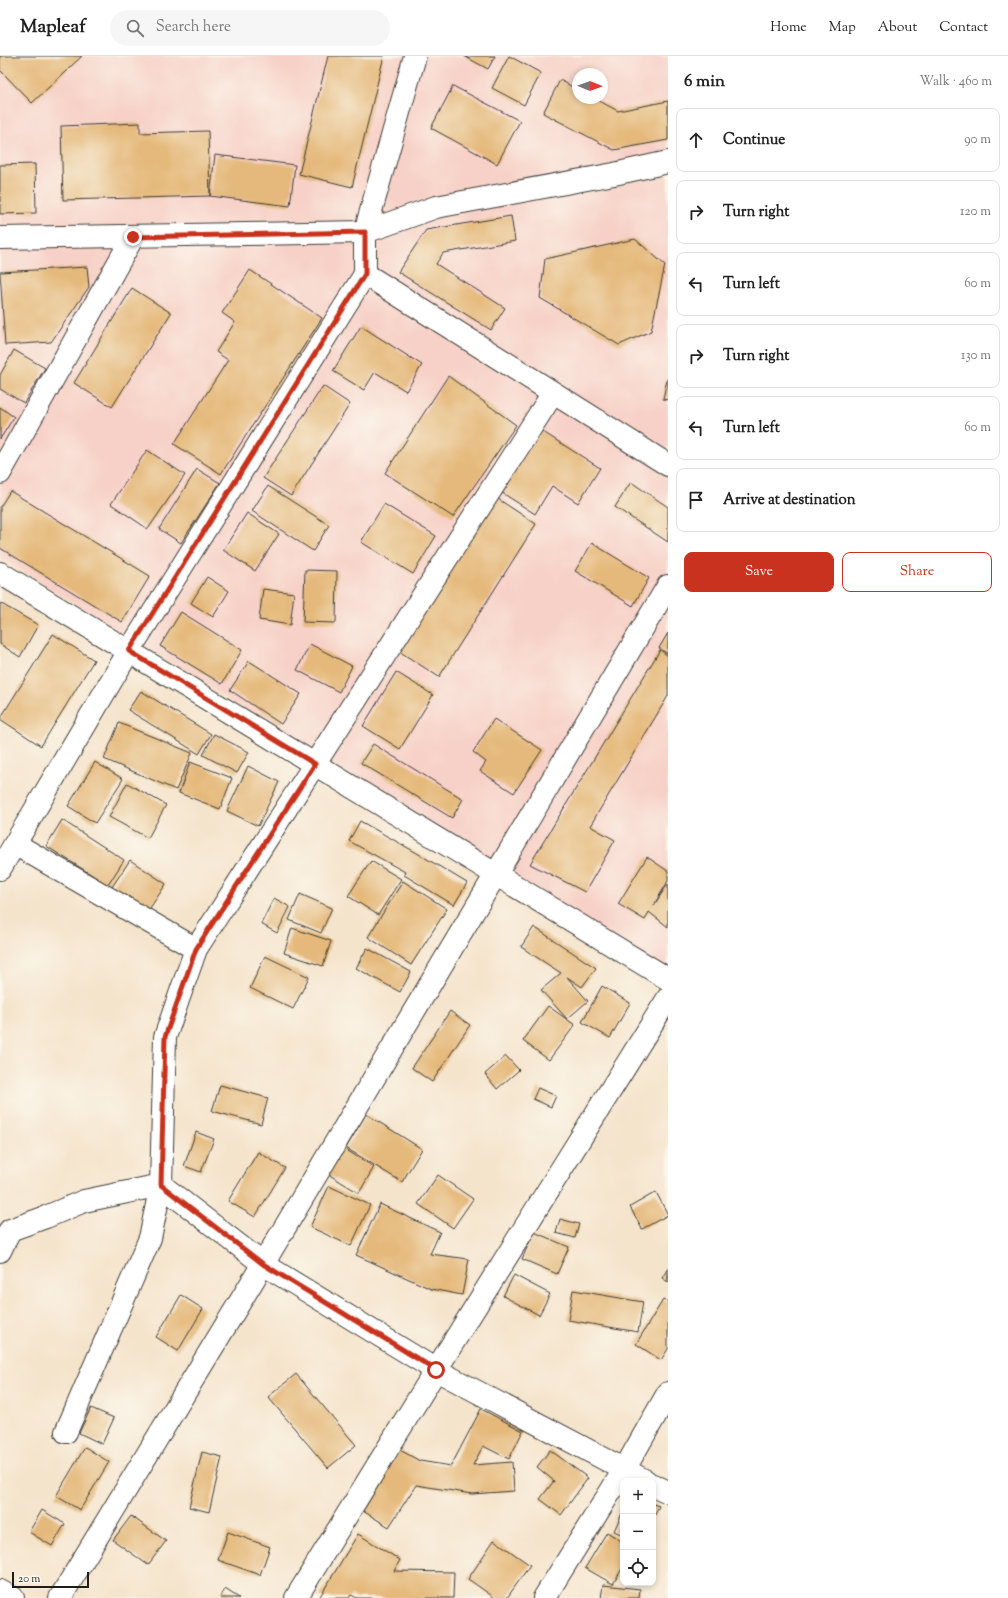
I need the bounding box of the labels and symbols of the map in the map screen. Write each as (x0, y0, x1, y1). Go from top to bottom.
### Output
north arrow (572, 68, 608, 104)
route end (124, 228, 142, 246)
route start (427, 1361, 445, 1379)
scale bar (12, 1570, 89, 1589)

